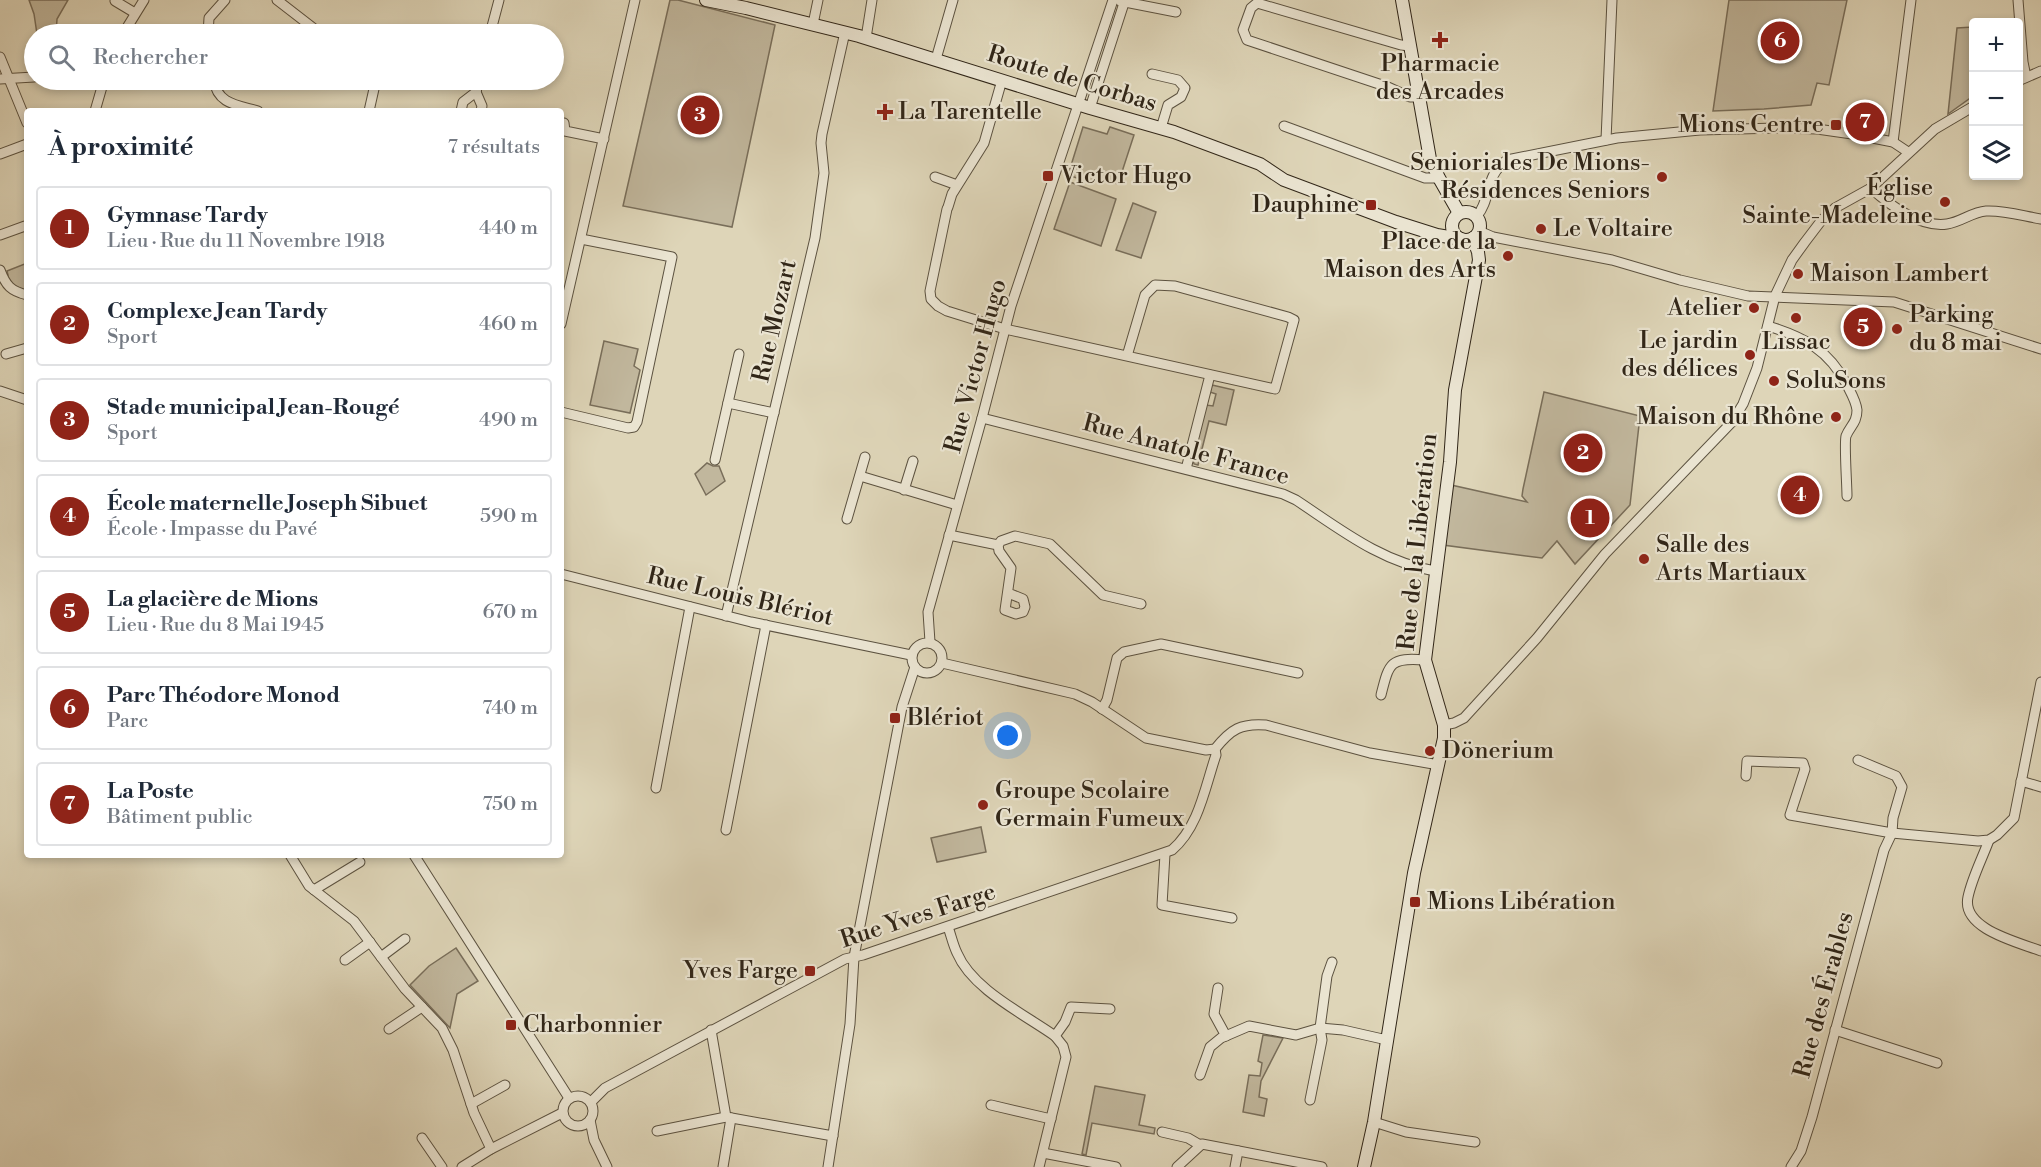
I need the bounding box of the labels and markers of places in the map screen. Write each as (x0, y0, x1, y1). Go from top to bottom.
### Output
pin: 6 (1760, 18, 1800, 63)
marker: Pharmacie des Arcades (1433, 33, 1447, 47)
place label: Pharmacie des Arcades (1376, 49, 1504, 107)
pin: 3 (680, 92, 720, 138)
place label: La Tarentelle (898, 97, 1042, 127)
pin: 7 (1846, 100, 1884, 144)
marker: La Tarentelle (876, 103, 894, 121)
place label: Mions Centre (1678, 110, 1824, 140)
marker: Mions Centre (1829, 118, 1843, 132)
place label: Senioriales De Mions- Résidences Seniors (1410, 148, 1650, 206)
place label: Victor Hugo (1059, 161, 1192, 191)
marker: Victor Hugo (1041, 169, 1055, 183)
marker: Senioriales De Mions- Résidences Seniors (1655, 170, 1669, 184)
place label: Église Sainte-Madeleine (1742, 172, 1933, 231)
place label: Dauphine (1252, 190, 1359, 220)
marker: Église Sainte-Madeleine (1938, 195, 1952, 209)
marker: Dauphine (1364, 198, 1378, 212)
place label: Le Voltaire (1553, 214, 1673, 244)
marker: Le Voltaire (1534, 222, 1548, 236)
place label: Place de la Maison des Arts (1324, 227, 1497, 285)
marker: Place de la Maison des Arts (1501, 249, 1515, 263)
place label: Maison Lambert (1810, 259, 1989, 289)
marker: Maison Lambert (1791, 267, 1805, 281)
place label: Atelier (1667, 293, 1742, 323)
place label: Parking du 8 mai (1909, 300, 2002, 358)
marker: Atelier (1747, 301, 1761, 315)
pin: 5 (1844, 304, 1882, 350)
marker: Lissac (1789, 311, 1803, 325)
marker: Parking du 8 mai (1890, 322, 1904, 336)
place label: Le jardin des délices (1621, 326, 1738, 384)
place label: Lissac (1761, 327, 1831, 357)
marker: Le jardin des délices (1743, 348, 1757, 362)
place label: SoluSons (1786, 366, 1886, 396)
marker: SoluSons (1767, 374, 1781, 388)
place label: Maison du Rhône (1636, 402, 1824, 432)
marker: Maison du Rhône (1829, 410, 1843, 424)
pin: 2 (1564, 430, 1602, 476)
pin: 4 (1780, 472, 1820, 518)
pin: 1 (1570, 496, 1610, 540)
place label: Salle des Arts Martiaux (1655, 530, 1807, 588)
marker: Salle des Arts Martiaux (1637, 552, 1651, 566)
place label: Blériot (906, 703, 984, 733)
marker: Blériot (888, 711, 902, 725)
place label: Dönerium (1442, 736, 1554, 766)
marker: Dönerium (1423, 744, 1437, 758)
place label: Groupe Scolaire Germain Fumeux (995, 776, 1185, 834)
marker: Groupe Scolaire Germain Fumeux (976, 798, 990, 812)
place label: Mions Libération (1427, 887, 1616, 917)
marker: Mions Libération (1408, 895, 1422, 909)
place label: Yves Farge (681, 956, 798, 986)
marker: Yves Farge (803, 964, 817, 978)
place label: Charbonnier (523, 1010, 662, 1040)
marker: Charbonnier (504, 1018, 518, 1032)

